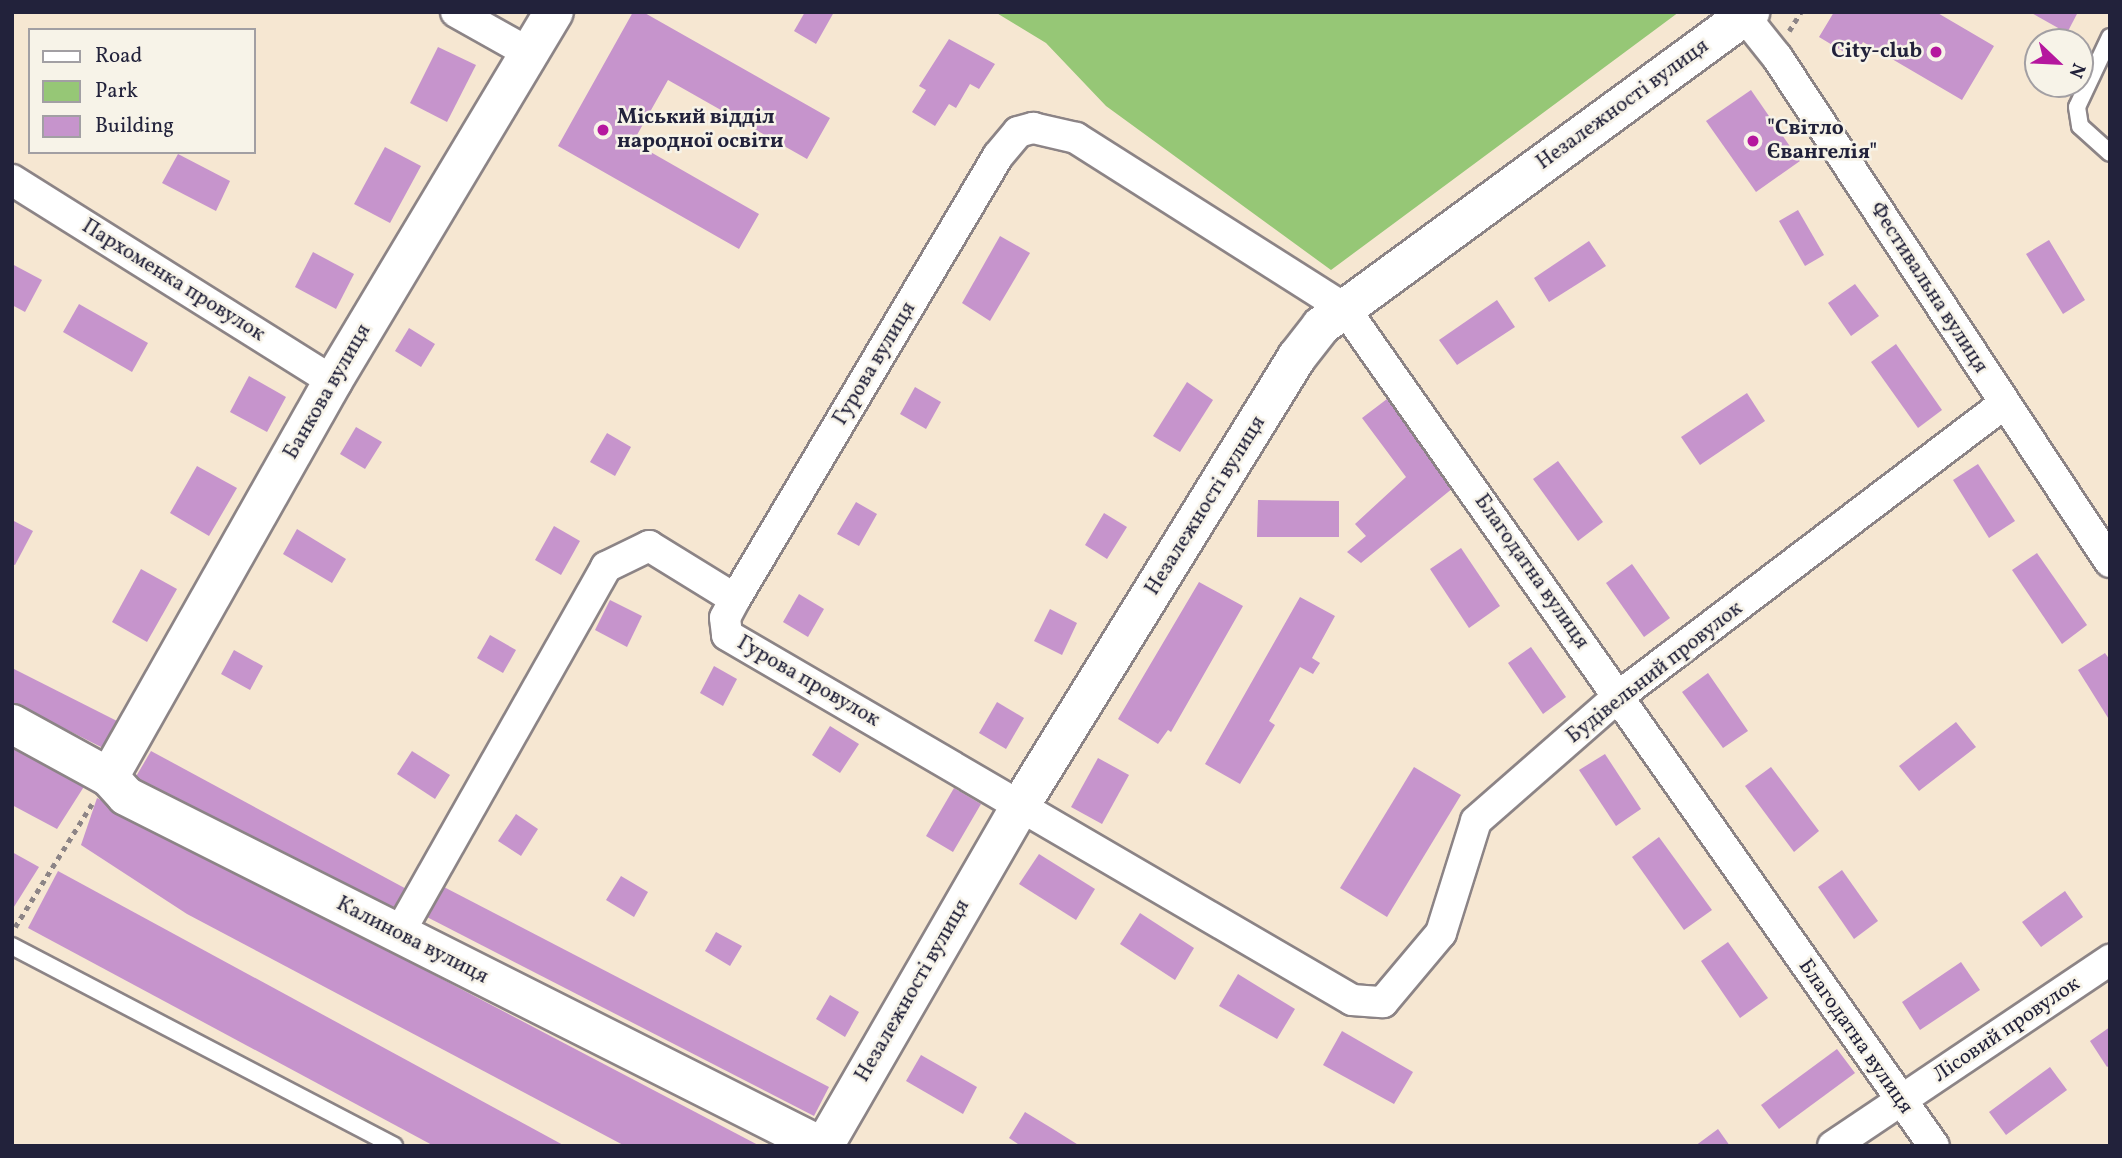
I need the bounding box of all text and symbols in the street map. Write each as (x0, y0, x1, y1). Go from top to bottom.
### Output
legend (28, 28, 256, 154)
north arrow (2024, 28, 2094, 98)
street label: Незалежності вулиця (1532, 34, 1714, 176)
place label: City-club (1831, 39, 1922, 65)
text: Road (95, 42, 142, 71)
marker: City-club (1928, 44, 1944, 60)
text: N (2062, 59, 2091, 82)
text: Park (95, 77, 138, 106)
place label: Міський відділ народної освіти (617, 105, 783, 155)
text: Building (95, 112, 174, 141)
place label: "Світло Євангелія" (1767, 116, 1877, 166)
marker: Міський відділ народної освіти (595, 122, 611, 138)
marker: "Світло Євангелія" (1745, 133, 1761, 149)
street label: Фестивальна вулиця (1863, 198, 1993, 378)
street label: Пархоменка провулок (77, 214, 269, 348)
street label: Гурова вулиця (828, 298, 922, 430)
street label: Банкова вулиця (279, 320, 377, 464)
street label: Незалежності вулиця (1141, 412, 1271, 600)
street label: Благодатна вулиця (1468, 490, 1594, 654)
street label: Будівельний провулок (1562, 596, 1748, 750)
street label: Гурова провулок (732, 631, 884, 733)
street label: Калинова вулиця (332, 892, 492, 990)
street label: Незалежності вулиця (850, 895, 976, 1087)
street label: Благодатна вулиця (1792, 955, 1918, 1119)
street label: Лісовий провулок (1929, 972, 2085, 1088)

